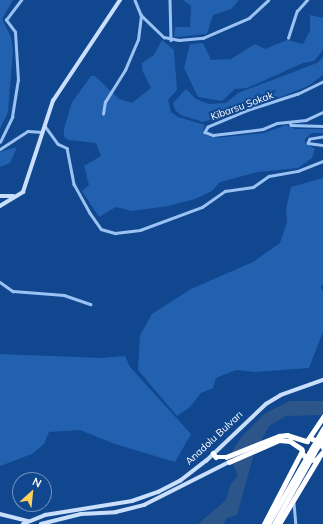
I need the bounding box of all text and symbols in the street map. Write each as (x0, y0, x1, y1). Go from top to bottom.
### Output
street label: Kibarsu Sokak (209, 89, 275, 123)
street label: Anadolu Bulvarı (183, 408, 245, 468)
north arrow (12, 472, 52, 512)
text: N (30, 474, 44, 490)

